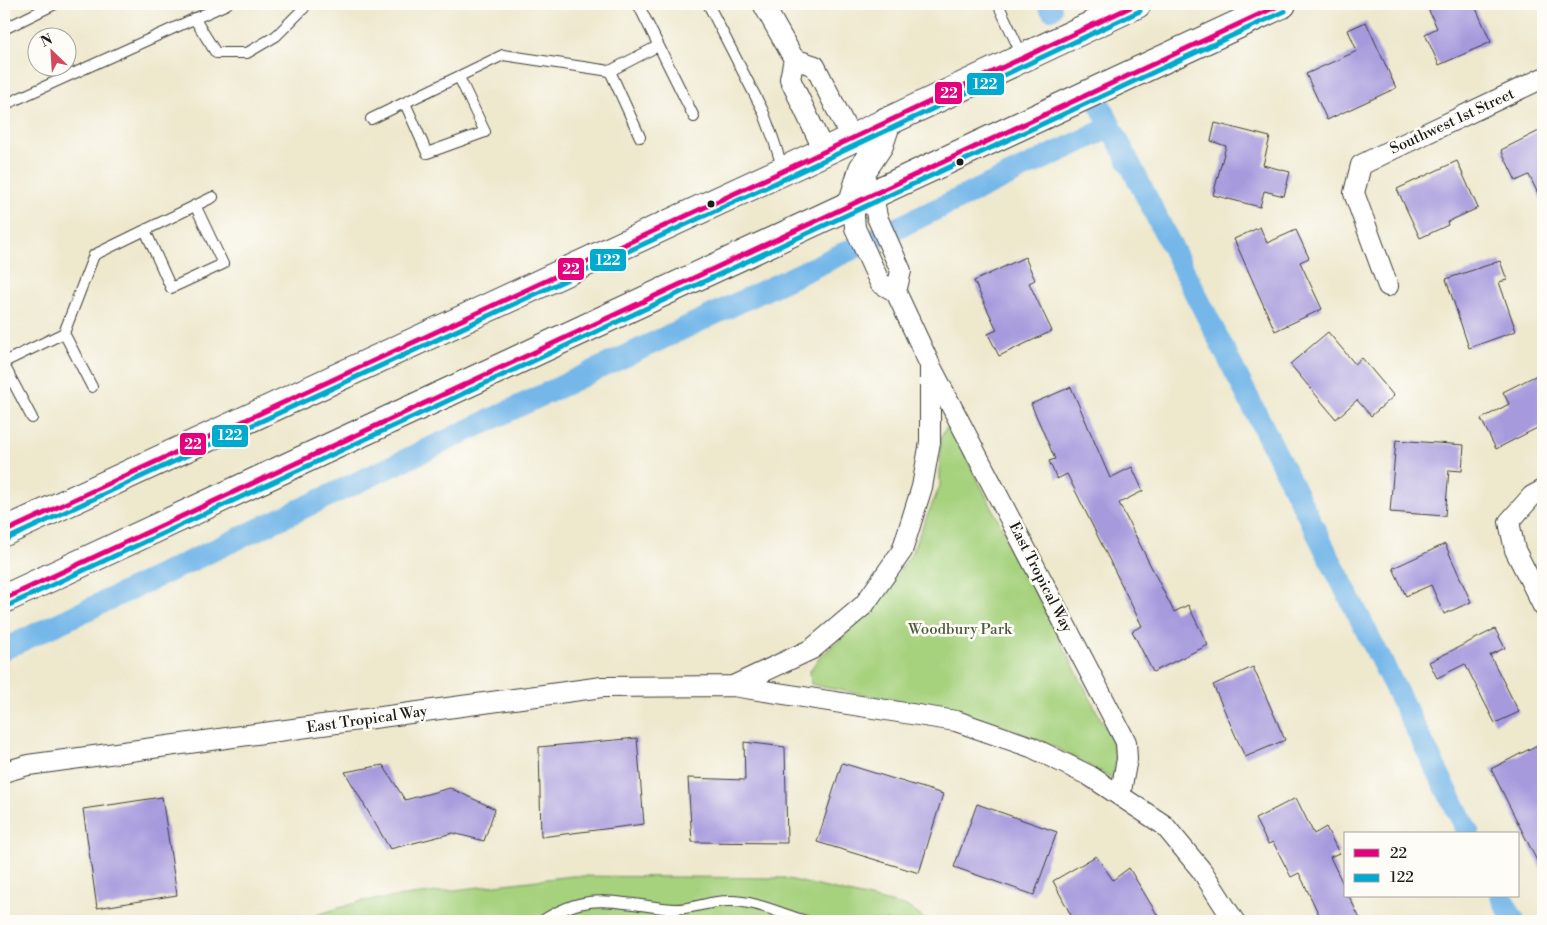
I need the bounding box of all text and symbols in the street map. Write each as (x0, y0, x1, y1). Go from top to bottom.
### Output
north arrow (28, 28, 78, 78)
text: N (38, 31, 56, 52)
line badge: 122 (966, 72, 1005, 96)
text: 122 (973, 76, 997, 94)
line badge: 22 (934, 81, 963, 105)
street label: Southwest 1st Street (1387, 84, 1518, 159)
text: 22 (940, 85, 958, 103)
unlabelled marker (955, 157, 965, 167)
unlabelled marker (706, 199, 716, 209)
line badge: 122 (589, 248, 627, 272)
text: 122 (596, 252, 620, 270)
line badge: 22 (557, 257, 585, 281)
text: 22 (562, 261, 580, 279)
line badge: 122 (211, 424, 249, 448)
text: 122 (218, 427, 242, 445)
line badge: 22 (179, 432, 207, 456)
text: 22 (184, 436, 202, 454)
street label: East Tropical Way (1005, 519, 1077, 636)
park label: Woodbury Park (907, 620, 1013, 639)
street label: East Tropical Way (306, 702, 429, 737)
legend (1344, 832, 1520, 898)
text: 22 (1390, 844, 1407, 863)
text: 122 (1390, 868, 1414, 887)

